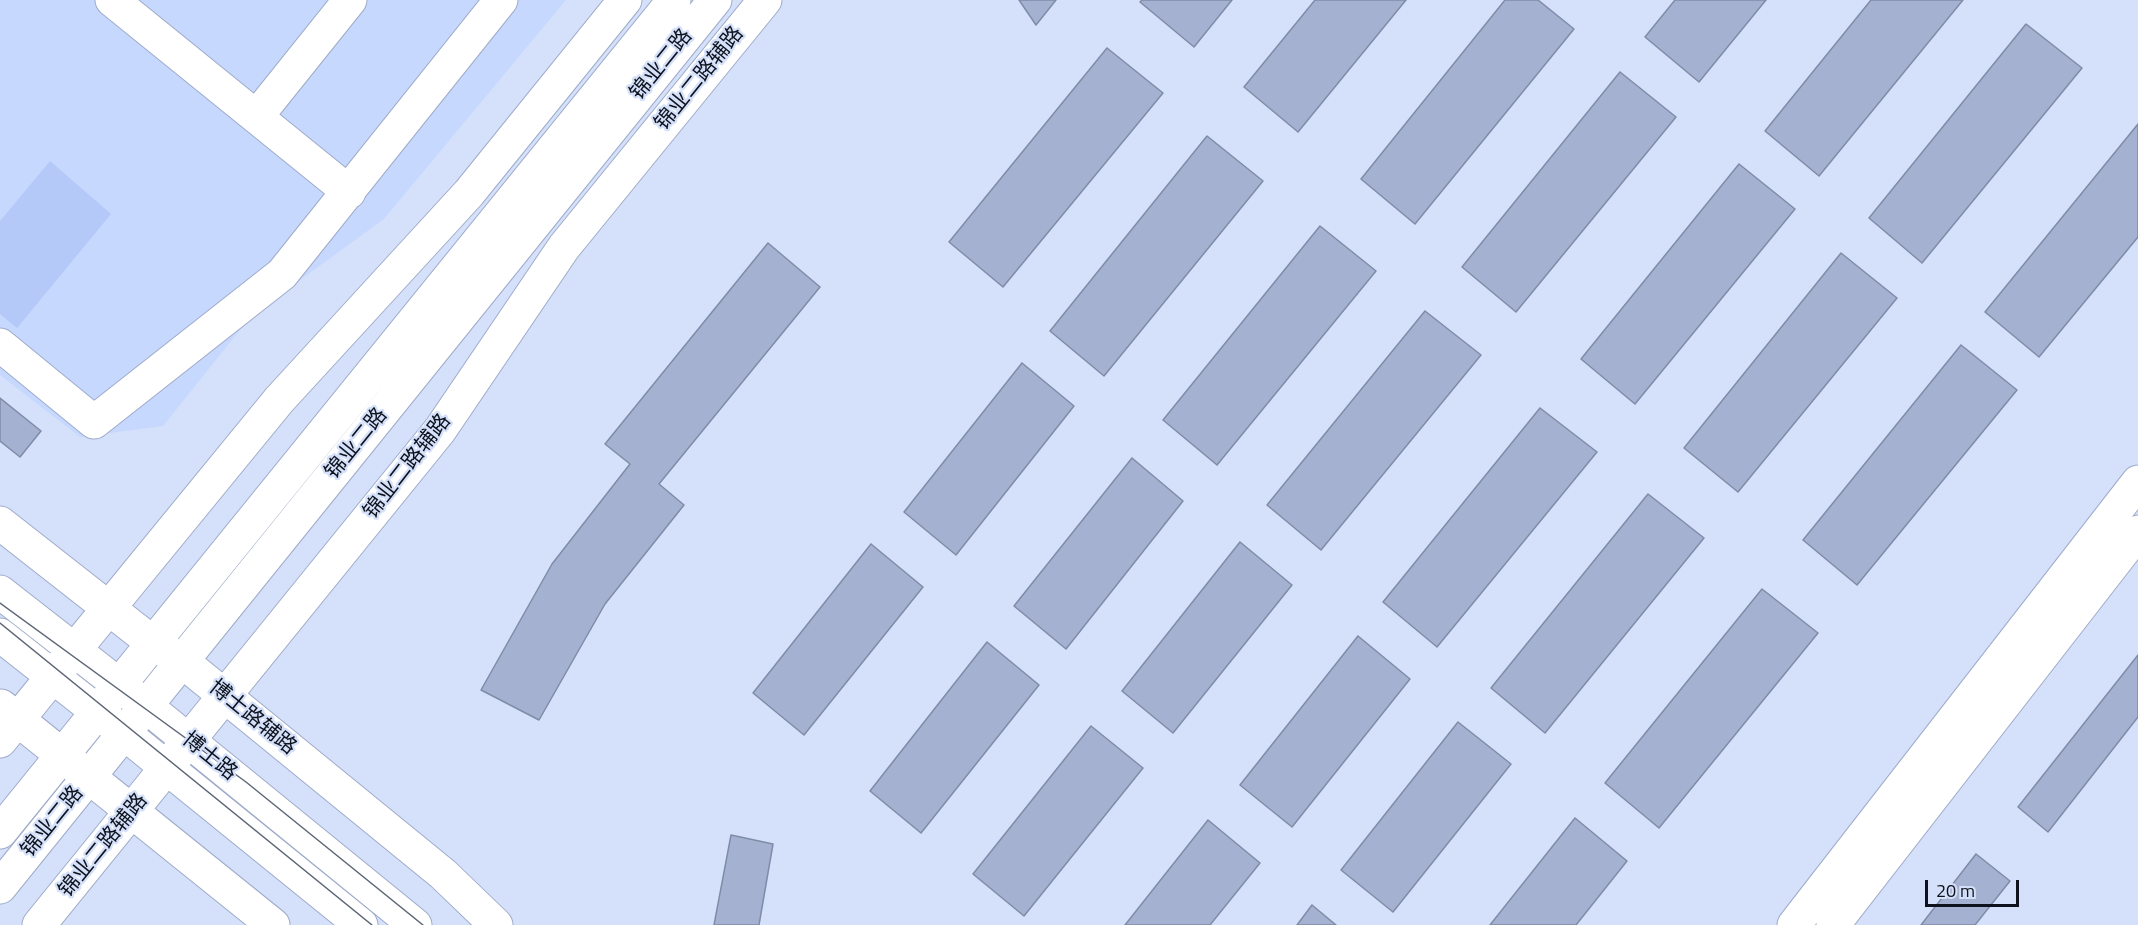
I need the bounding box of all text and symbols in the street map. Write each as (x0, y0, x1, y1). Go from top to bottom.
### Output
street label: 锦业二路辅路 (651, 22, 749, 136)
street label: 锦业二路 (626, 24, 698, 106)
street label: 锦业二路 (321, 403, 393, 485)
street label: 锦业二路辅路 (359, 410, 457, 524)
street label: 博士路辅路 (203, 675, 301, 761)
street label: 博士路 (177, 727, 241, 787)
street label: 锦业二路 (17, 781, 89, 863)
street label: 锦业二路辅路 (55, 789, 153, 903)
scale bar (1928, 868, 2022, 906)
text: 20 m (1936, 877, 1975, 904)

